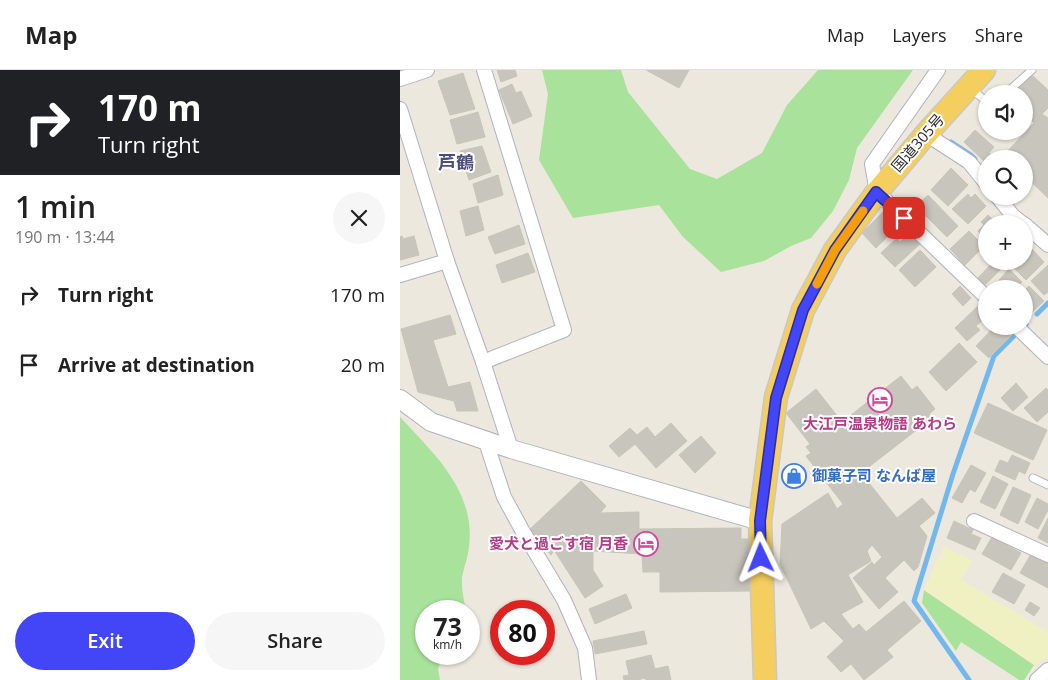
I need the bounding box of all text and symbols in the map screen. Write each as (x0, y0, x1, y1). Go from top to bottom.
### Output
text: Map (25, 18, 77, 51)
text: Map (827, 23, 864, 47)
text: Layers (892, 23, 947, 47)
text: Share (975, 23, 1023, 47)
text: 170 m (98, 84, 202, 131)
map controls (978, 85, 1033, 335)
button: sound (978, 85, 1033, 140)
icon: right (15, 90, 80, 155)
street label: 国道305号 (886, 109, 948, 176)
text: Turn right (98, 129, 200, 159)
district label: 芦鶴 (438, 150, 474, 174)
button: search (978, 150, 1033, 205)
text: 1 min (15, 186, 96, 227)
button: close (333, 192, 385, 244)
pin (883, 197, 925, 239)
icon: arrive (890, 204, 918, 232)
button: + (978, 215, 1033, 270)
text: 190 m · 13:44 (15, 226, 115, 248)
button: − (978, 280, 1033, 335)
icon: right (15, 281, 43, 309)
text: Turn right (58, 282, 153, 308)
text: 170 m (330, 282, 385, 308)
icon: arrive (15, 351, 43, 379)
text: Arrive at destination (58, 352, 255, 378)
text: 20 m (341, 352, 385, 378)
hotel icon: 大江戸温泉物語 あわら (867, 387, 893, 413)
place label: 大江戸温泉物語 あわら (803, 413, 957, 433)
shop icon: 御菓子司 なんば屋 (781, 463, 807, 489)
place label: 御菓子司 なんば屋 (812, 465, 936, 485)
hotel icon: 愛犬と過ごす宿 月香 (633, 531, 659, 557)
position arrow (734, 531, 786, 583)
place label: 愛犬と過ごす宿 月香 (489, 533, 628, 553)
speed limit sign: 80 (490, 600, 555, 665)
text: 73 (433, 609, 462, 643)
button: Exit (15, 612, 195, 670)
button: Share (205, 612, 385, 670)
text: km/h (433, 636, 462, 653)

